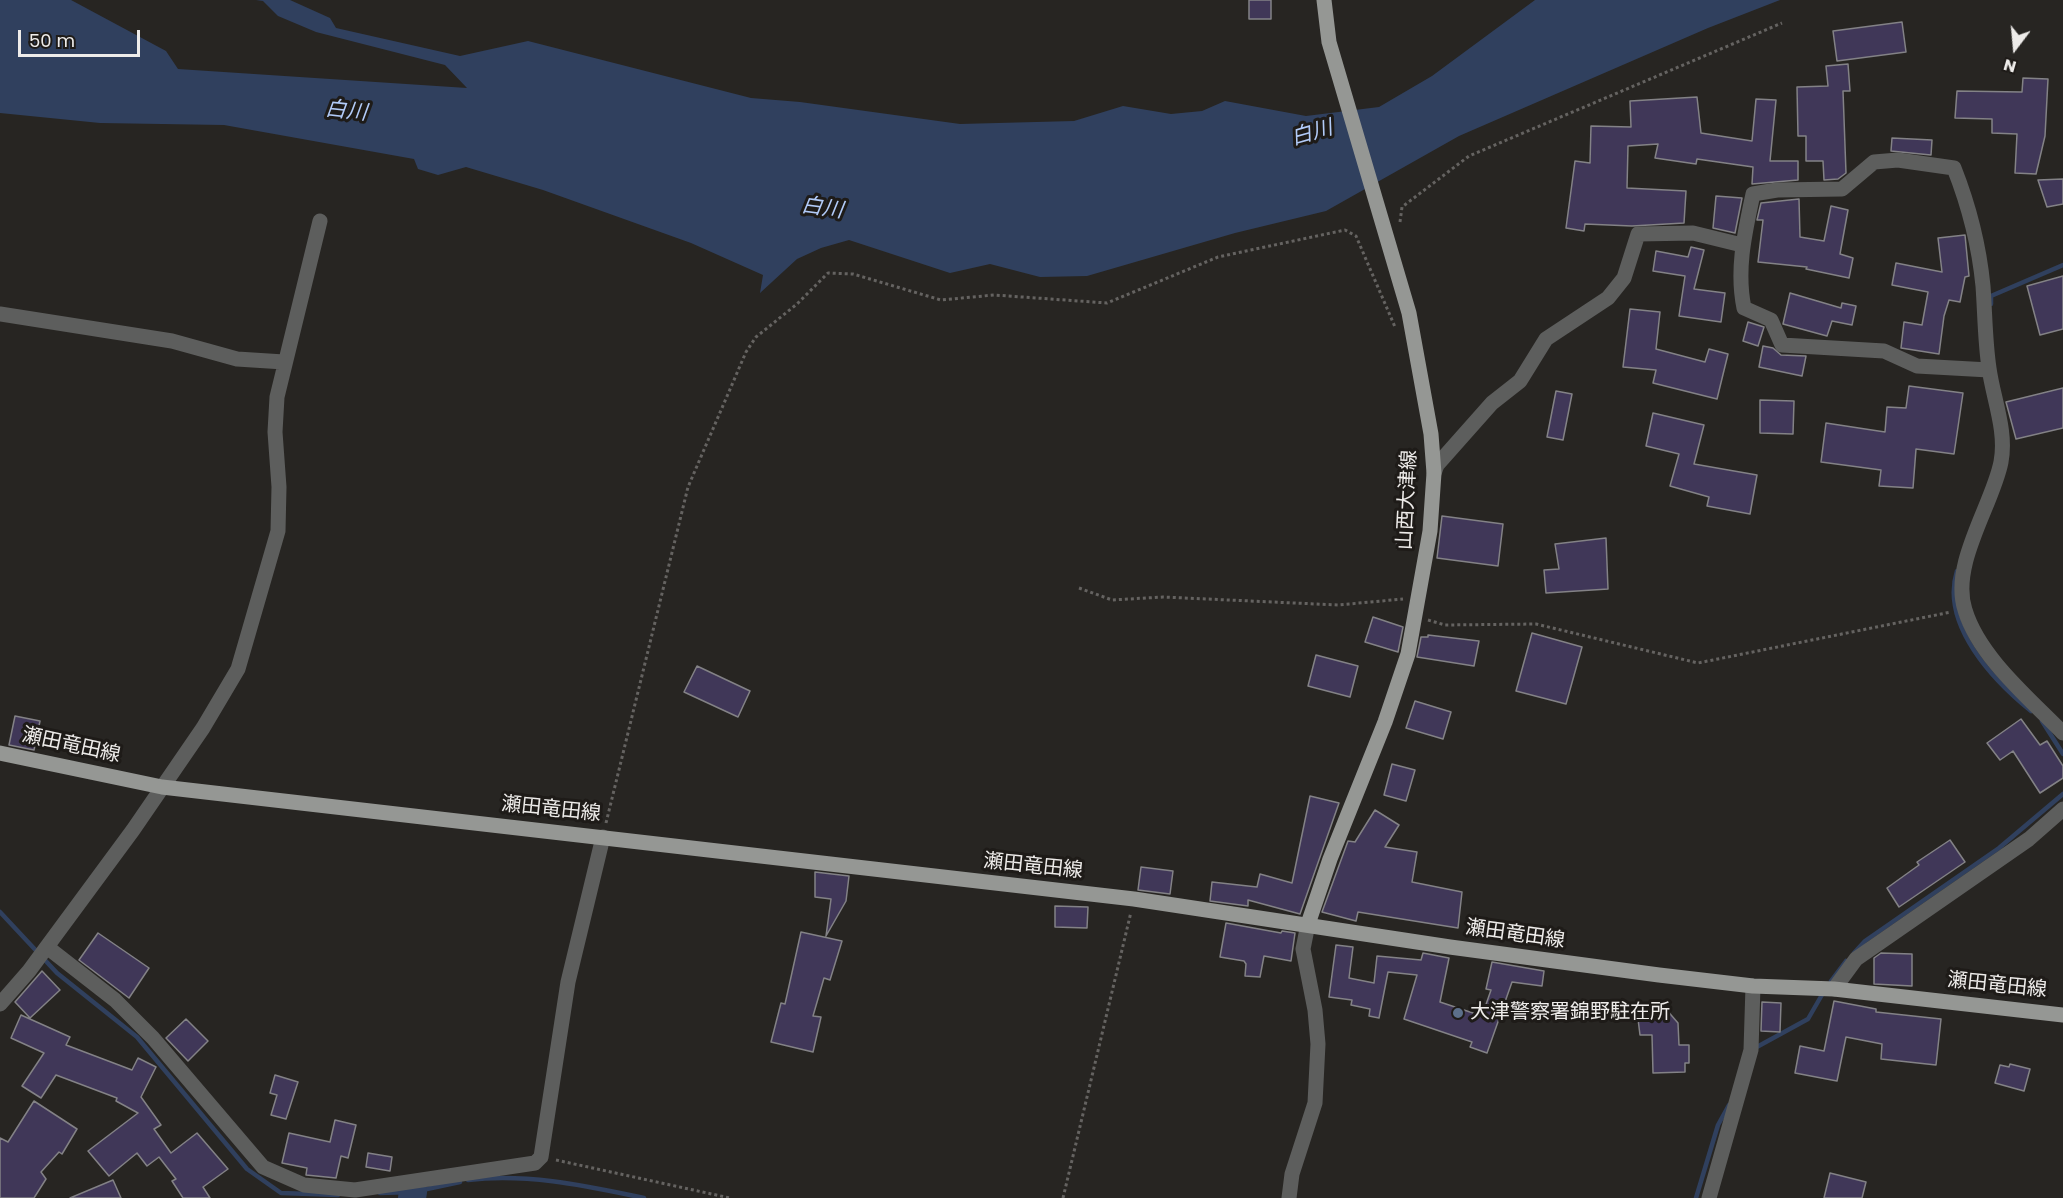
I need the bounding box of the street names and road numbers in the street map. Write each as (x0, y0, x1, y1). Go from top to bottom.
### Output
street label: 山西大津線 (1393, 449, 1423, 551)
street label: 瀬田竜田線 (20, 724, 122, 768)
street label: 瀬田竜田線 (500, 793, 602, 827)
street label: 瀬田竜田線 (982, 850, 1084, 884)
street label: 瀬田竜田線 (1464, 916, 1566, 954)
street label: 瀬田竜田線 (1946, 969, 2048, 1003)

